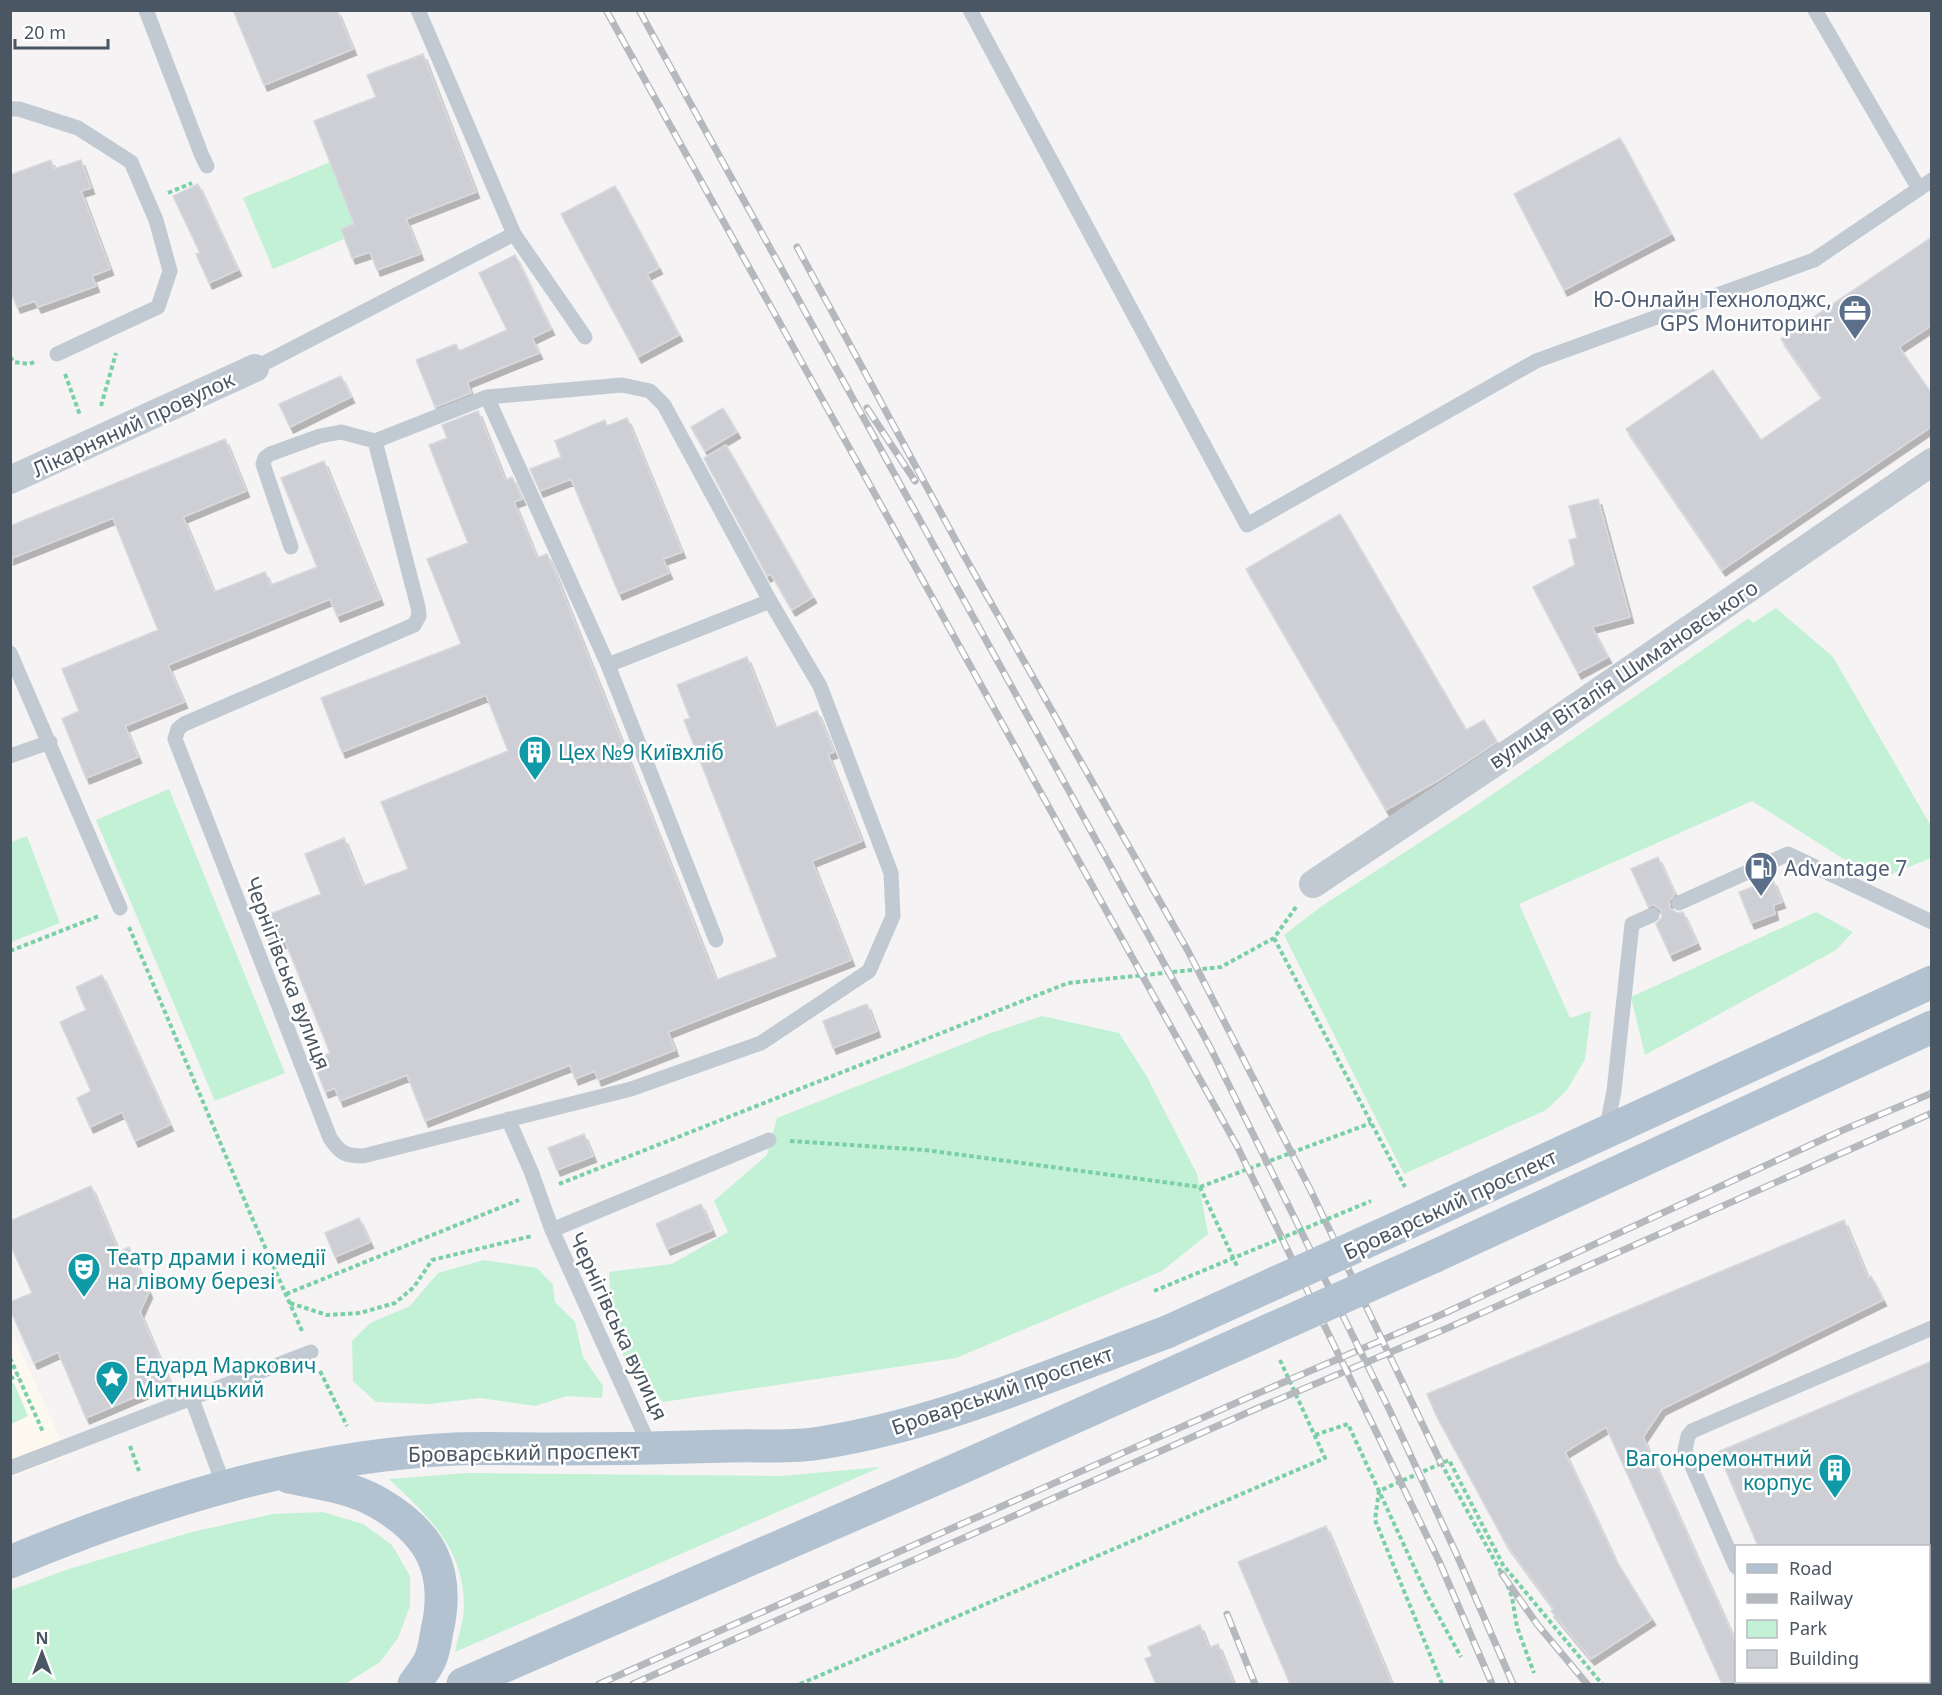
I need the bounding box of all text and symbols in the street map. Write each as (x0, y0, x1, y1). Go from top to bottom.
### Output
scale bar (15, 12, 108, 50)
text: 20 m (24, 20, 66, 44)
place label: Ю-Онлайн Технолоджс, GPS Мониторинг (1593, 285, 1832, 337)
office icon: Ю-Онлайн Технолоджс, GPS Мониторинг (1837, 293, 1873, 340)
street label: Лікарняний провулок (27, 365, 239, 483)
street label: вулиця Віталія Шимановського (1483, 573, 1763, 775)
building icon: Цех №9 Київхліб (517, 734, 553, 781)
place label: Цех №9 Київхліб (558, 738, 724, 766)
fuel station icon: Advantage 7 (1743, 850, 1779, 897)
place label: Advantage 7 (1784, 854, 1907, 882)
street label: Чернігівська вулиця (238, 873, 338, 1073)
street label: Броварський проспект (1339, 1142, 1561, 1266)
street label: Чернігівська вулиця (563, 1227, 675, 1425)
place label: Театр драми і комедії на лівому березі (107, 1243, 326, 1295)
theatre icon: Театр драми і комедії на лівому березі (66, 1251, 102, 1298)
street label: Броварський проспект (888, 1339, 1117, 1441)
place label: Едуард Маркович Митницький (135, 1351, 316, 1403)
place icon: Едуард Маркович Митницький (94, 1359, 130, 1406)
street label: Броварський проспект (408, 1436, 641, 1468)
place label: Вагоноремонтний корпус (1625, 1444, 1812, 1496)
building icon: Вагоноремонтний корпус (1817, 1452, 1853, 1499)
legend (1735, 1545, 1930, 1683)
text: Road (1789, 1556, 1832, 1580)
text: Railway (1789, 1586, 1854, 1610)
text: Park (1789, 1616, 1827, 1640)
north arrow (12, 1623, 72, 1683)
text: N (35, 1627, 49, 1649)
text: Building (1789, 1646, 1859, 1670)

